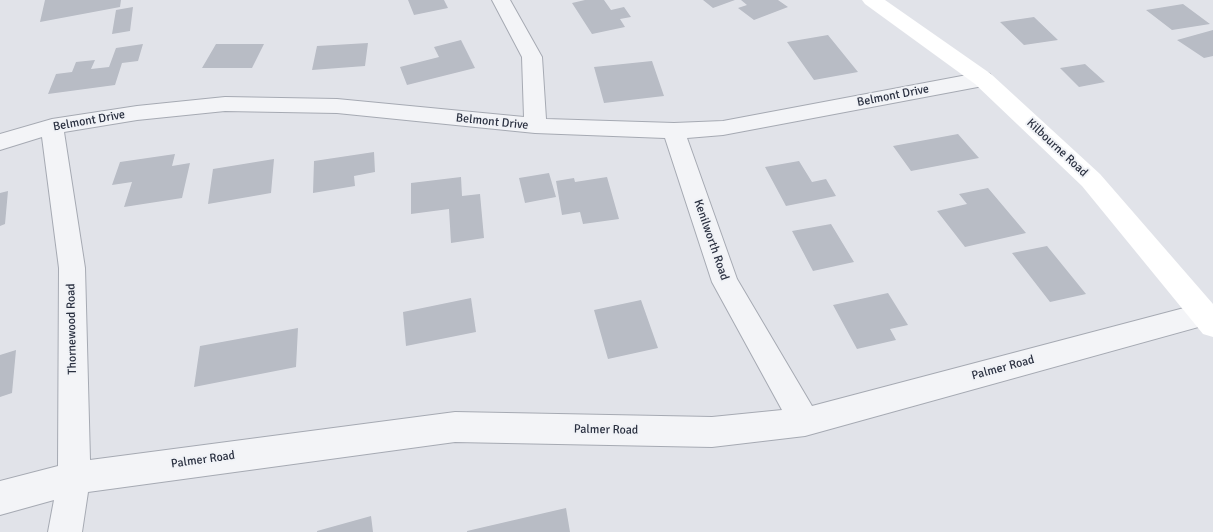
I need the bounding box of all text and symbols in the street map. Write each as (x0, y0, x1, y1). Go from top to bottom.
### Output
street label: Belmont Drive (856, 82, 930, 110)
street label: Belmont Drive (52, 108, 126, 134)
street label: Belmont Drive (455, 111, 529, 133)
street label: Kilbourne Road (1023, 116, 1091, 180)
street label: Kenilworth Road (690, 198, 732, 282)
street label: Thornewood Road (64, 283, 80, 375)
street label: Palmer Road (970, 353, 1036, 383)
street label: Palmer Road (574, 422, 638, 438)
street label: Palmer Road (170, 448, 236, 472)

